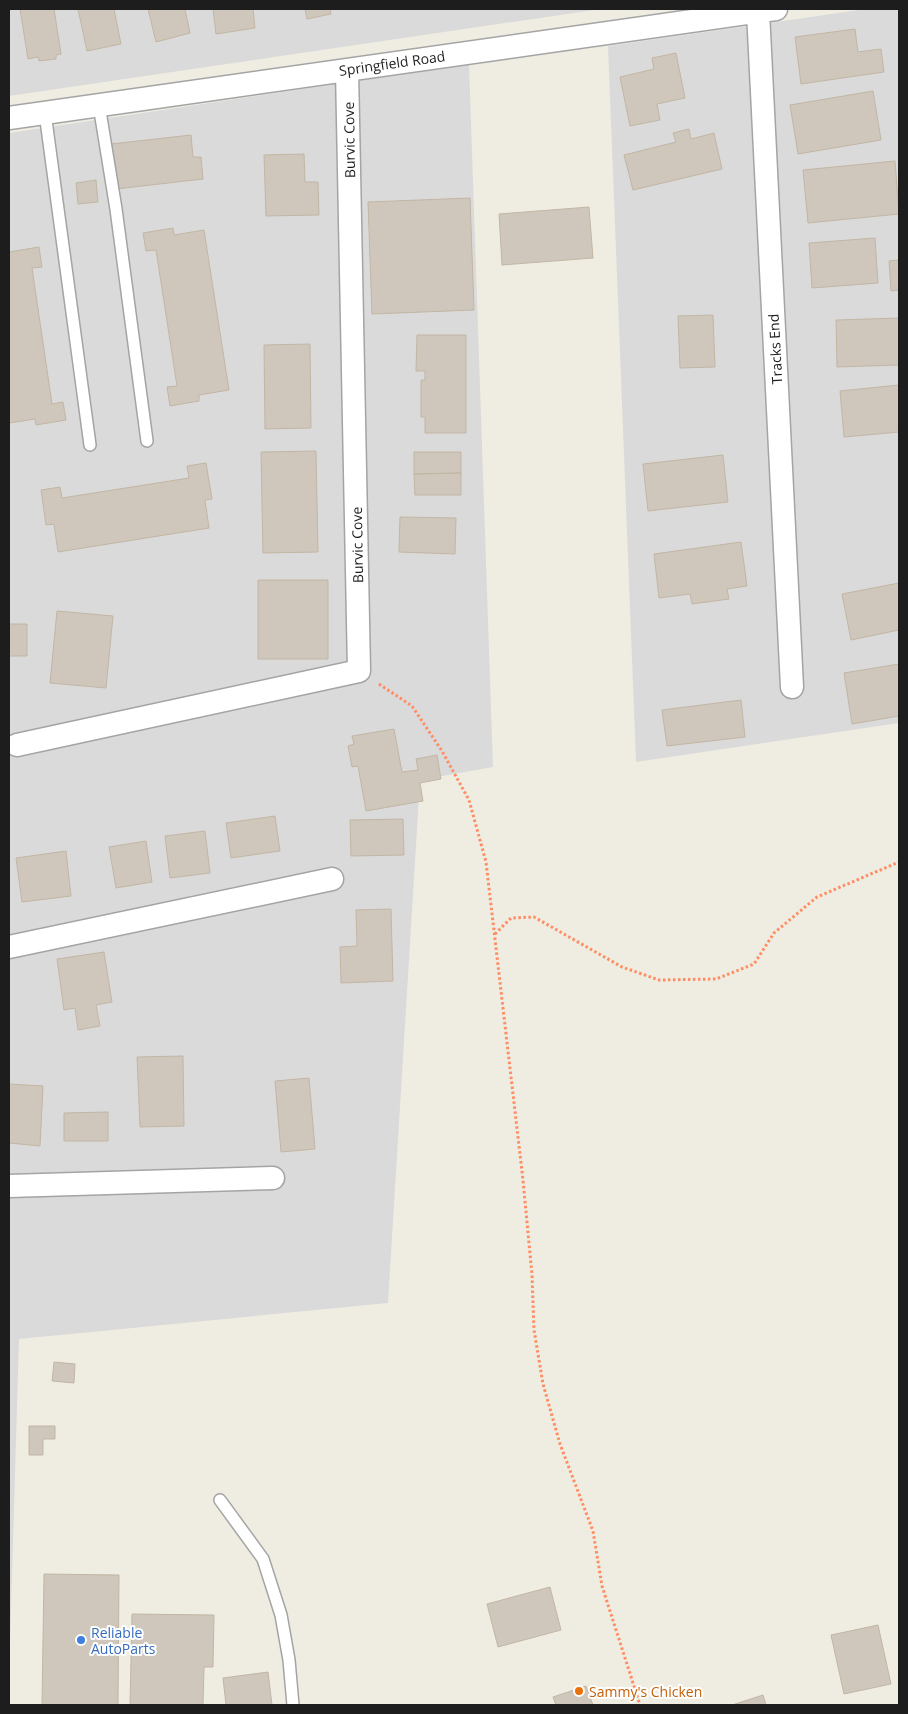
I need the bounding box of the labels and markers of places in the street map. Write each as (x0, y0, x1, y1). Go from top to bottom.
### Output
place label: Reliable AutoParts (91, 1623, 156, 1658)
marker: Reliable AutoParts (75, 1634, 87, 1646)
place label: Sammy's Chicken (589, 1682, 702, 1701)
marker: Sammy's Chicken (573, 1685, 585, 1697)

